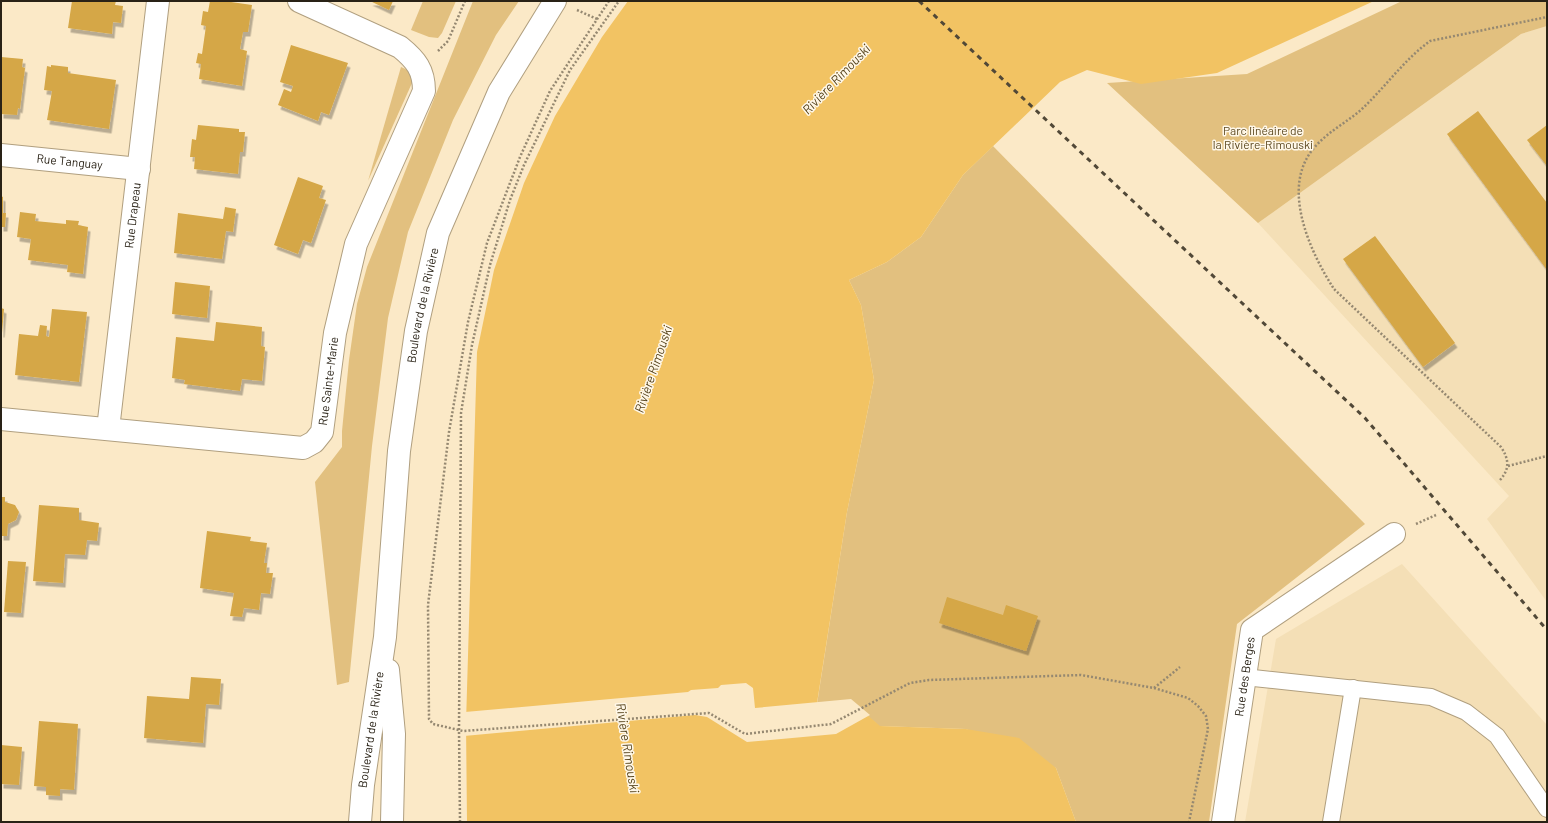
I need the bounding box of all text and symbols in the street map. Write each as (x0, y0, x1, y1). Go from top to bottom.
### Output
water label: Rivière Rimouski (799, 40, 874, 117)
park label: Parc linéaire de la Rivière-Rimouski (1213, 123, 1313, 151)
street label: Rue Tanguay (36, 151, 104, 171)
street label: Rue Drapeau (121, 182, 143, 249)
street label: Boulevard de la Rivière (404, 246, 441, 364)
water label: Rivière Rimouski (631, 323, 676, 415)
street label: Rue Sainte-Marie (315, 336, 340, 426)
street label: Rue des Berges (1231, 636, 1257, 717)
street label: Boulevard de la Rivière (355, 670, 386, 789)
water label: Rivière Rimouski (613, 702, 643, 795)

